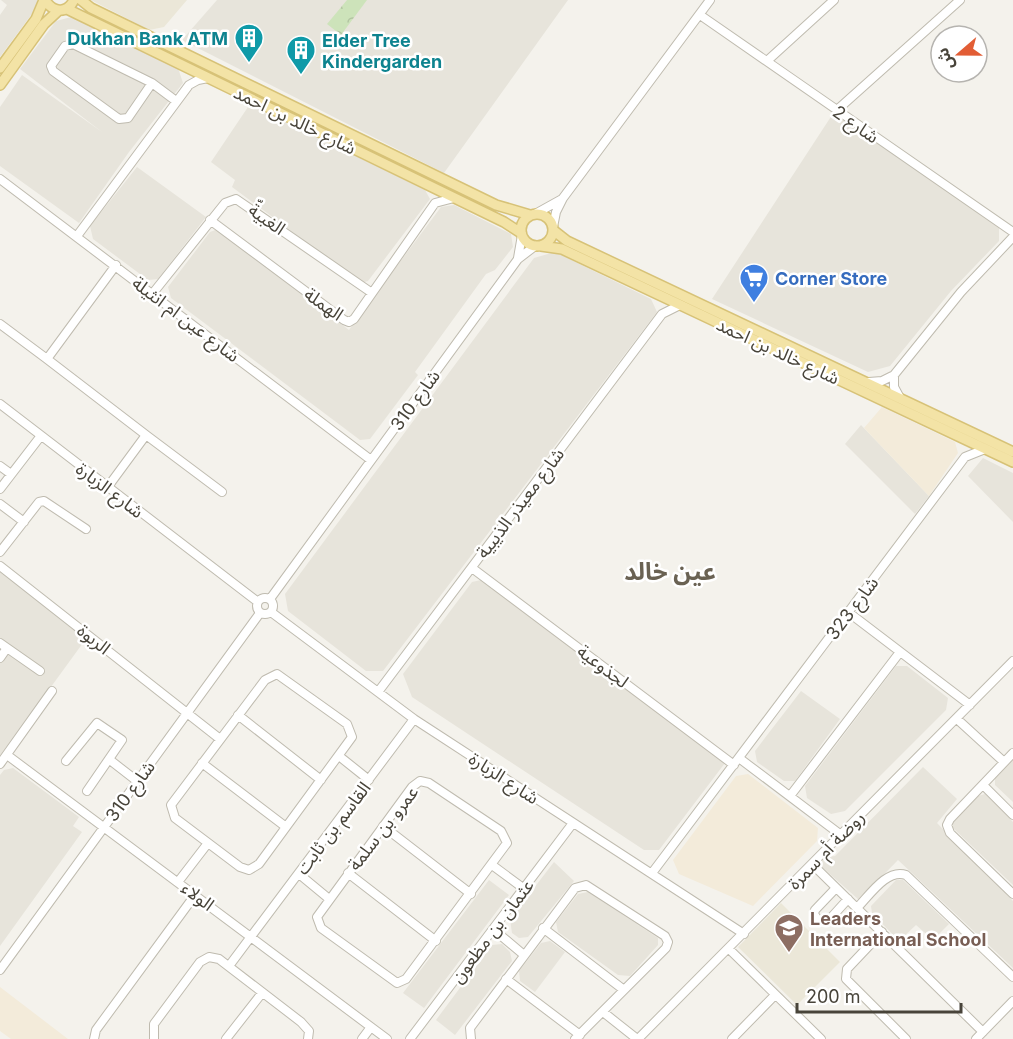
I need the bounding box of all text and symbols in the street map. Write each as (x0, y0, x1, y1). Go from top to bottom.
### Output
building icon: Dukhan Bank ATM (233, 22, 265, 64)
north arrow (929, 24, 989, 84)
place label: Dukhan Bank ATM (67, 28, 228, 49)
place label: Elder Tree Kindergarden (322, 30, 442, 72)
building icon: Elder Tree Kindergarden (285, 34, 317, 76)
text: ش (932, 45, 958, 73)
street label: شارع خالد بن احمد (229, 81, 359, 162)
street label: شارع 2 (827, 101, 883, 151)
street label: الغبيةّ (245, 196, 292, 239)
supermarket icon: Corner Store (738, 262, 770, 304)
place label: Corner Store (775, 268, 887, 289)
street label: شارع عين ام انثيلة (126, 272, 244, 369)
street label: الهملة (301, 283, 347, 325)
street label: شارع خالد بن احمد (712, 313, 843, 392)
street label: شارع 310 (386, 366, 447, 437)
street label: شارع معيذر الذيبية (472, 444, 571, 565)
street label: شارع الزبارة (70, 458, 148, 525)
district label: عين خالد (624, 557, 716, 586)
street label: شارع 323 (822, 572, 886, 646)
street label: الربوة (73, 619, 115, 659)
street label: لجذوعية (573, 640, 633, 692)
street label: شارع الزبارة (463, 748, 543, 812)
street label: شارع 310 (101, 757, 162, 828)
street label: القاسم بن ثابت (291, 778, 377, 880)
street label: عمرو بن سلمة (344, 782, 423, 875)
street label: روضة أم سمرة (783, 806, 871, 896)
street label: عثمان بن مظعون (446, 875, 539, 988)
street label: الولاء (177, 877, 218, 916)
place label: Leaders International School (810, 908, 986, 950)
school or university icon: Leaders International School (773, 912, 805, 954)
scale bar (797, 976, 960, 1014)
text: 200 m (806, 986, 861, 1007)

